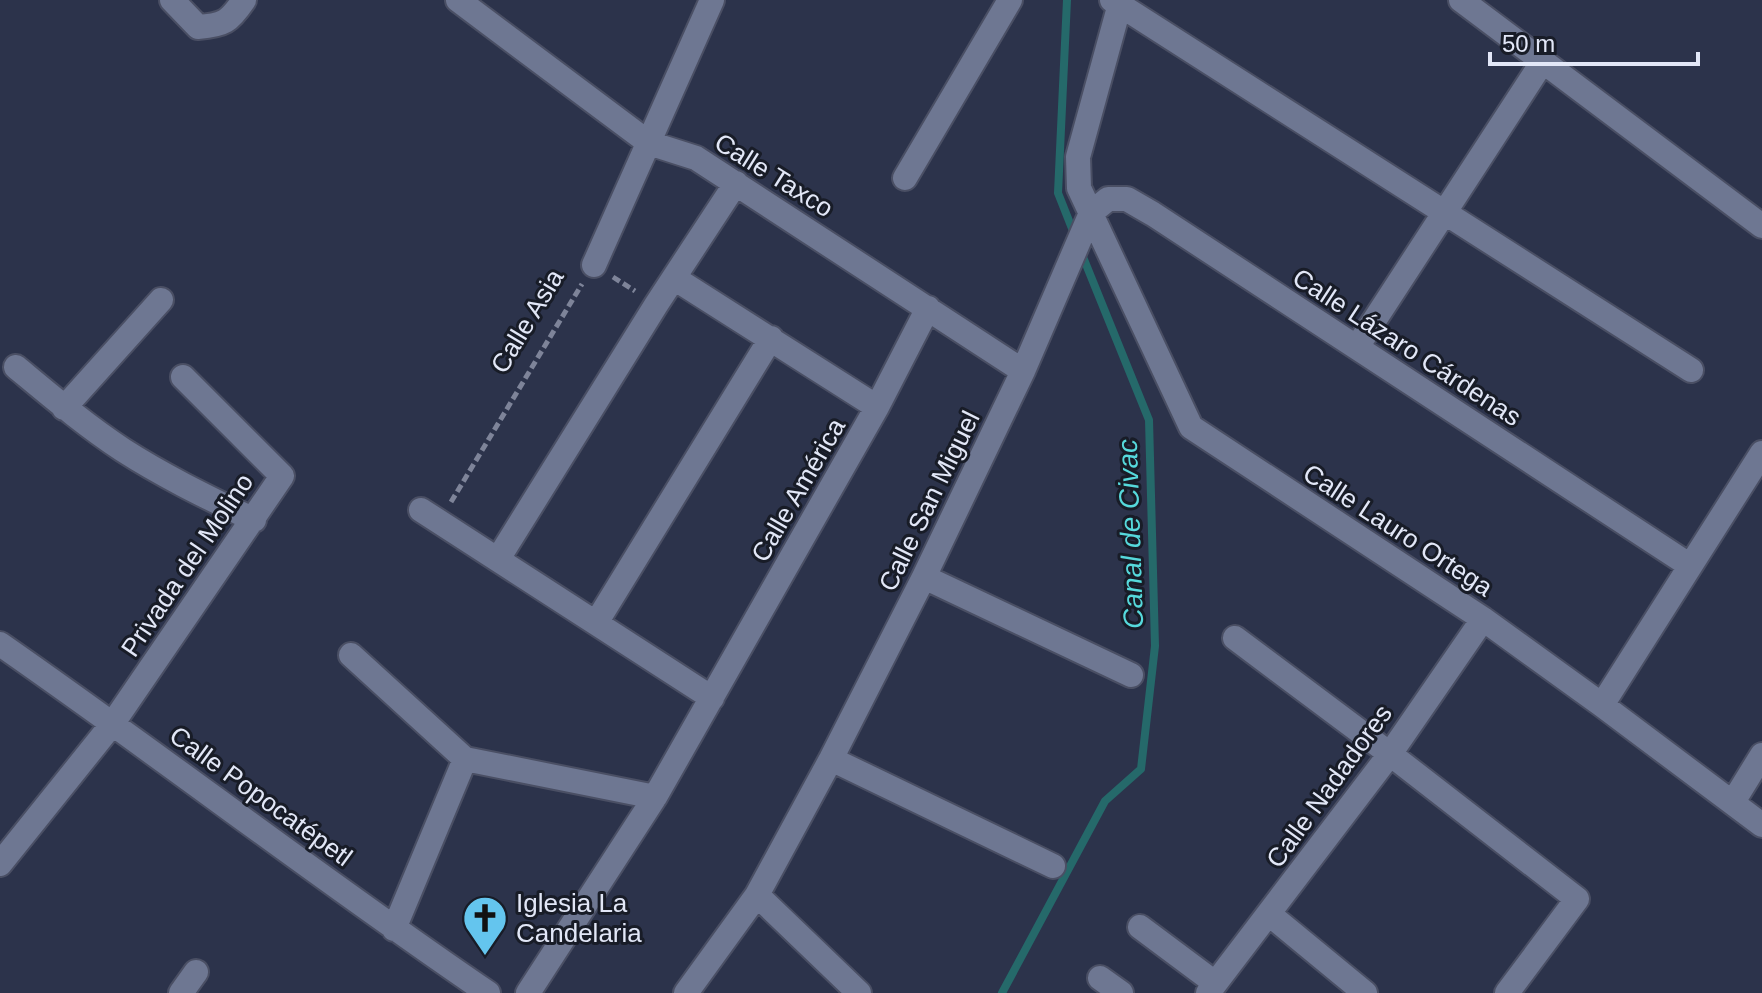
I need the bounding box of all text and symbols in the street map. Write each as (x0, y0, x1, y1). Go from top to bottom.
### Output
scale bar (1490, 16, 1698, 66)
text: 50 m (1502, 30, 1555, 57)
street label: Calle Taxco (709, 127, 839, 223)
street label: Calle Lázaro Cárdenas (1287, 262, 1527, 432)
street label: Calle Asia (484, 263, 570, 378)
street label: Calle San Miguel (872, 406, 986, 596)
street label: Calle América (745, 413, 851, 567)
water label: Canal de Civac (1112, 439, 1149, 629)
street label: Calle Lauro Ortega (1298, 458, 1499, 603)
street label: Privada del Molino (115, 468, 259, 662)
street label: Calle Nadadores (1260, 699, 1398, 873)
street label: Calle Popocatépetl (164, 720, 358, 872)
place label: Iglesia La Candelaria (516, 888, 642, 948)
church icon: Iglesia La Candelaria (461, 894, 509, 957)

